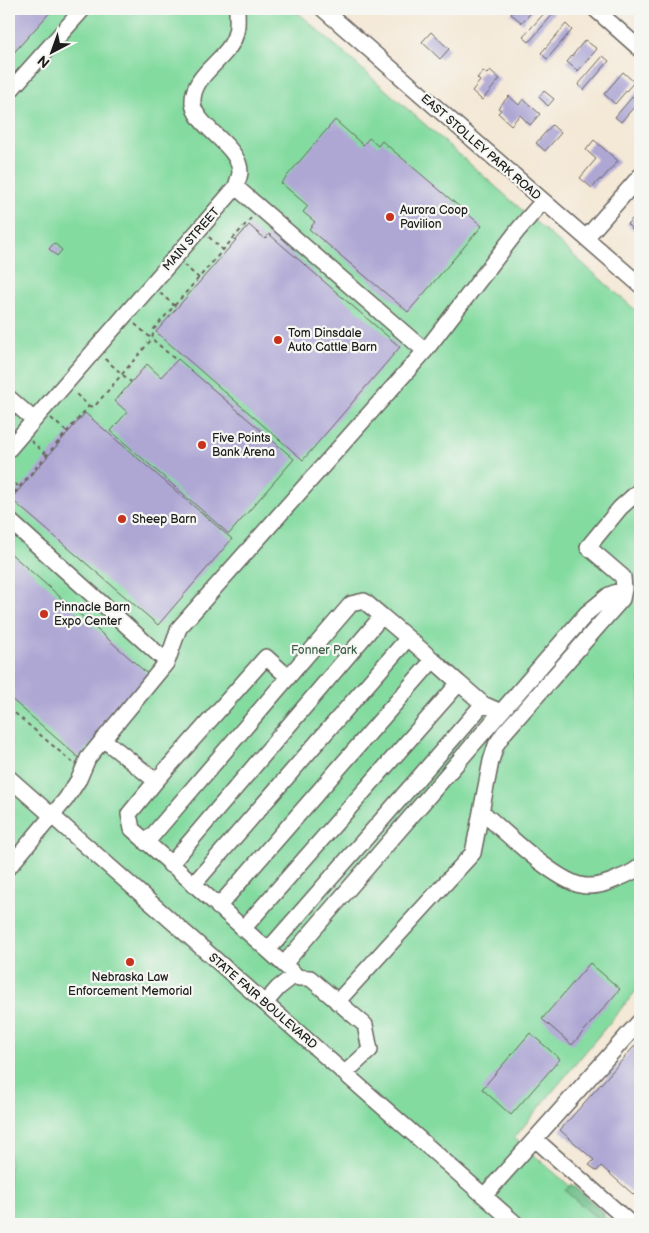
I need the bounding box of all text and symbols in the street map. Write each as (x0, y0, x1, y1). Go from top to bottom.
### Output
north arrow (28, 28, 78, 78)
text: N (34, 52, 53, 71)
street label: EAST STOLLEY PARK ROAD (418, 91, 544, 204)
place label: Aurora Coop Pavilion (400, 203, 468, 232)
street label: MAIN STREET (160, 204, 224, 274)
marker: Aurora Coop Pavilion (384, 211, 396, 223)
place label: Tom Dinsdale Auto Cattle Barn (288, 326, 377, 355)
marker: Tom Dinsdale Auto Cattle Barn (272, 334, 284, 346)
place label: Five Points Bank Arena (212, 431, 275, 460)
marker: Five Points Bank Arena (196, 439, 208, 451)
place label: Sheep Barn (132, 512, 197, 527)
marker: Sheep Barn (116, 513, 128, 525)
place label: Pinnacle Barn Expo Center (54, 600, 130, 629)
marker: Pinnacle Barn Expo Center (38, 608, 50, 620)
park label: Fonner Park (291, 643, 357, 658)
street label: STATE FAIR BOULEVARD (205, 950, 320, 1053)
marker: Nebraska Law Enforcement Memorial (124, 956, 136, 968)
place label: Nebraska Law Enforcement Memorial (68, 970, 192, 999)

